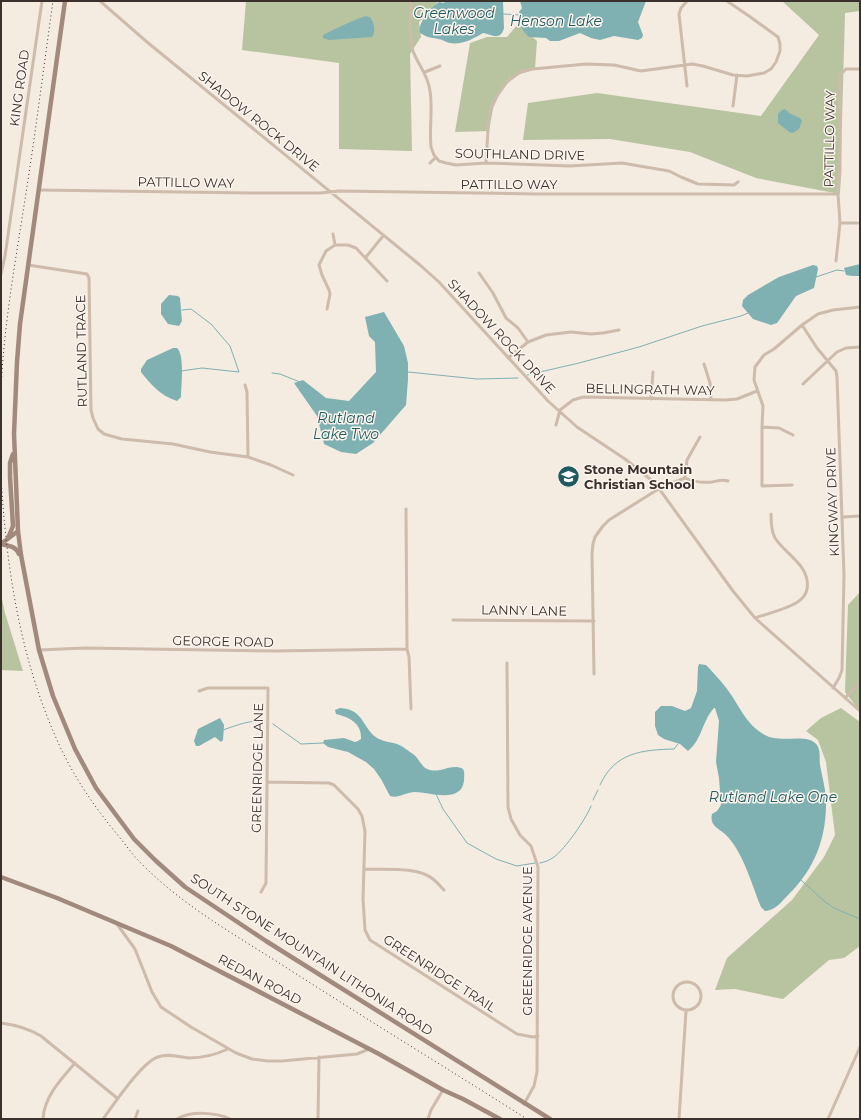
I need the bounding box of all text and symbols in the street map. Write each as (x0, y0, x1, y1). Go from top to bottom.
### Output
water label: Greenwood Lakes (413, 4, 495, 38)
water label: Henson Lake (510, 12, 602, 30)
street label: KING ROAD (6, 48, 32, 127)
street label: SHADOW ROCK DRIVE (195, 67, 323, 175)
street label: PATTILLO WAY (820, 90, 838, 188)
street label: SOUTHLAND DRIVE (455, 145, 585, 163)
street label: PATTILLO WAY (137, 173, 235, 191)
street label: PATTILLO WAY (461, 176, 558, 192)
street label: SHADOW ROCK DRIVE (445, 275, 559, 397)
street label: RUTLAND TRACE (72, 295, 90, 407)
street label: BELLINGRATH WAY (585, 380, 715, 398)
water label: Rutland Lake Two (313, 409, 379, 443)
street label: KINGWAY DRIVE (822, 447, 842, 557)
place label: Stone Mountain Christian School (584, 461, 695, 492)
school or university icon: Stone Mountain Christian School (556, 463, 582, 489)
street label: LANNY LANE (481, 601, 567, 619)
street label: GEORGE ROAD (172, 632, 274, 650)
street label: GREENRIDGE LANE (248, 703, 266, 833)
water label: Rutland Lake One (709, 788, 837, 806)
street label: GREENRIDGE AVENUE (519, 866, 535, 1016)
street label: SOUTH STONE MOUNTAIN LITHONIA ROAD (188, 870, 436, 1039)
street label: GREENRIDGE TRAIL (381, 931, 500, 1016)
street label: REDAN ROAD (216, 950, 305, 1008)

